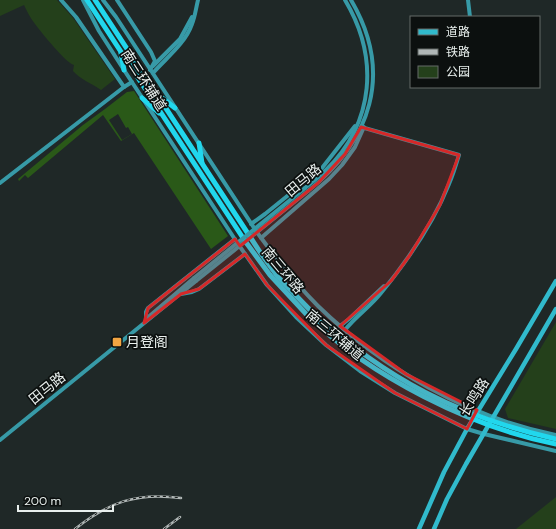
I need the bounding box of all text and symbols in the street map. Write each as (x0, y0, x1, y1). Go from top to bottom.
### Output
legend (410, 16, 540, 88)
text: 道路 (446, 24, 470, 40)
text: 铁路 (446, 44, 470, 60)
street label: 南三环辅道 (117, 46, 171, 114)
text: 公园 (446, 64, 470, 80)
street label: 田马路 (281, 160, 325, 200)
street label: 南三环路 (258, 243, 308, 297)
street label: 南三环辅道 (302, 306, 368, 364)
place label: 月登阁 (126, 333, 168, 351)
marker: 月登阁 (111, 336, 123, 348)
street label: 田马路 (25, 368, 69, 408)
street label: 长鸣路 (455, 374, 493, 420)
scale bar (18, 487, 113, 513)
text: 200 m (24, 493, 61, 509)

